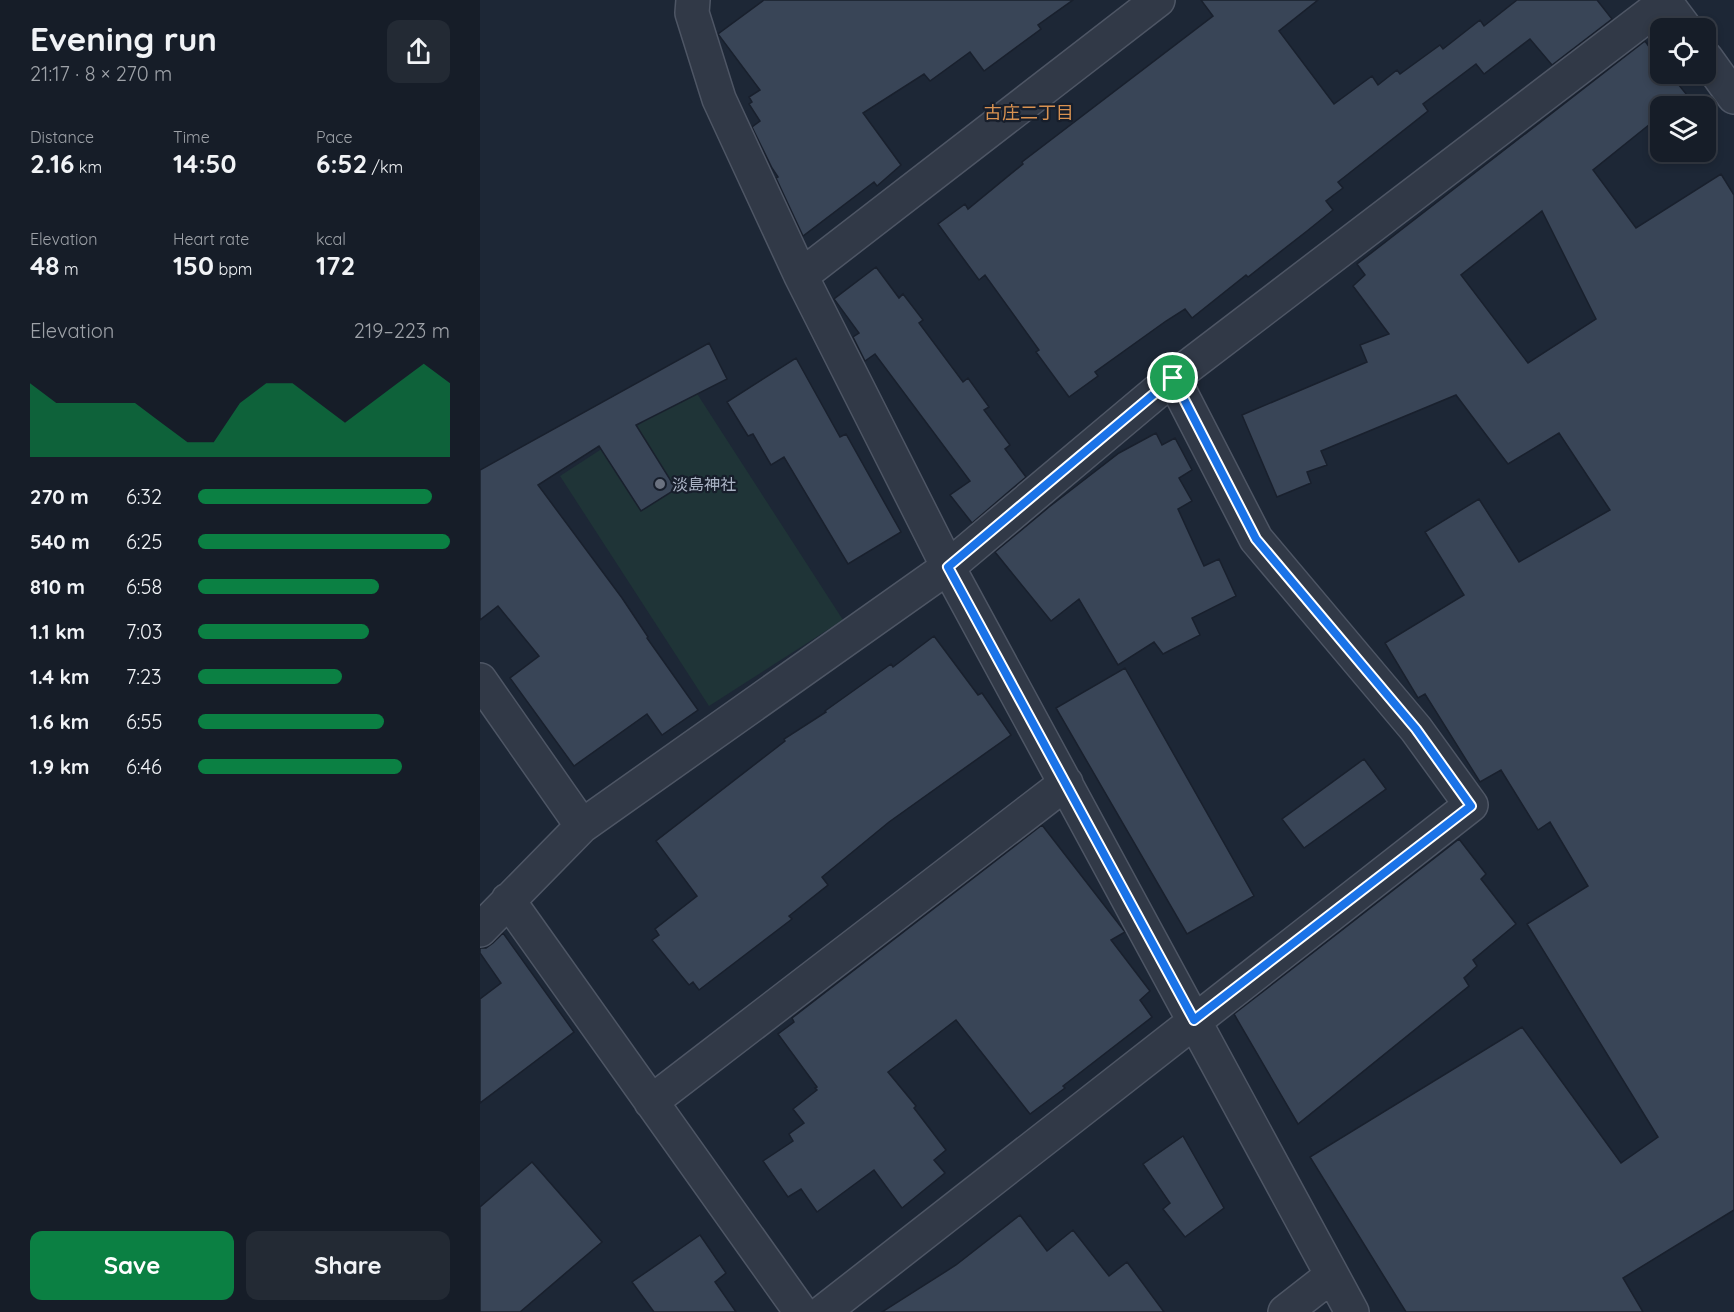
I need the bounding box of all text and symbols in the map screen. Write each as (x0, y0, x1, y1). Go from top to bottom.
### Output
text: Evening run (30, 18, 217, 59)
map controls (1650, 18, 1716, 162)
button: locate (1650, 18, 1716, 84)
button: share (387, 20, 450, 83)
text: 21:17 · 8 × 270 m (30, 61, 172, 86)
button: layers (1650, 96, 1716, 162)
district label: 古庄二丁目 (984, 101, 1074, 124)
text: Distance (30, 127, 94, 147)
text: Time (173, 127, 210, 147)
text: Pace (316, 127, 352, 147)
text: 2.16 (30, 147, 74, 180)
text: 14:50 (173, 147, 236, 180)
text: 6:52 (316, 147, 367, 180)
text: km (74, 157, 102, 177)
text: /km (367, 157, 403, 177)
text: Elevation (30, 229, 97, 249)
text: Heart rate (173, 229, 249, 249)
text: kcal (316, 229, 346, 249)
text: 48 (30, 249, 60, 282)
text: 150 (173, 249, 214, 282)
text: 172 (316, 249, 355, 282)
text: m (60, 259, 79, 279)
text: bpm (214, 259, 252, 279)
text: Elevation (30, 318, 114, 343)
text: 219–223 m (354, 318, 450, 343)
pin (1147, 352, 1198, 403)
icon: arrive (1156, 361, 1189, 394)
place label: 淡島神社 (672, 474, 736, 494)
marker: 淡島神社 (653, 477, 667, 491)
text: 270 m (30, 484, 89, 509)
text: 6:32 (126, 484, 162, 509)
text: 540 m (30, 529, 90, 554)
text: 6:25 (126, 529, 162, 554)
text: 810 m (30, 574, 85, 599)
text: 6:58 (126, 574, 162, 599)
text: 1.1 km (30, 619, 85, 644)
text: 7:03 (126, 619, 162, 644)
text: 1.4 km (30, 664, 89, 689)
text: 7:23 (126, 664, 162, 689)
text: 1.6 km (30, 709, 89, 734)
text: 6:55 (126, 709, 162, 734)
text: 1.9 km (30, 754, 90, 779)
text: 6:46 (126, 754, 162, 779)
button: Save (30, 1231, 234, 1300)
button: Share (246, 1231, 450, 1300)

